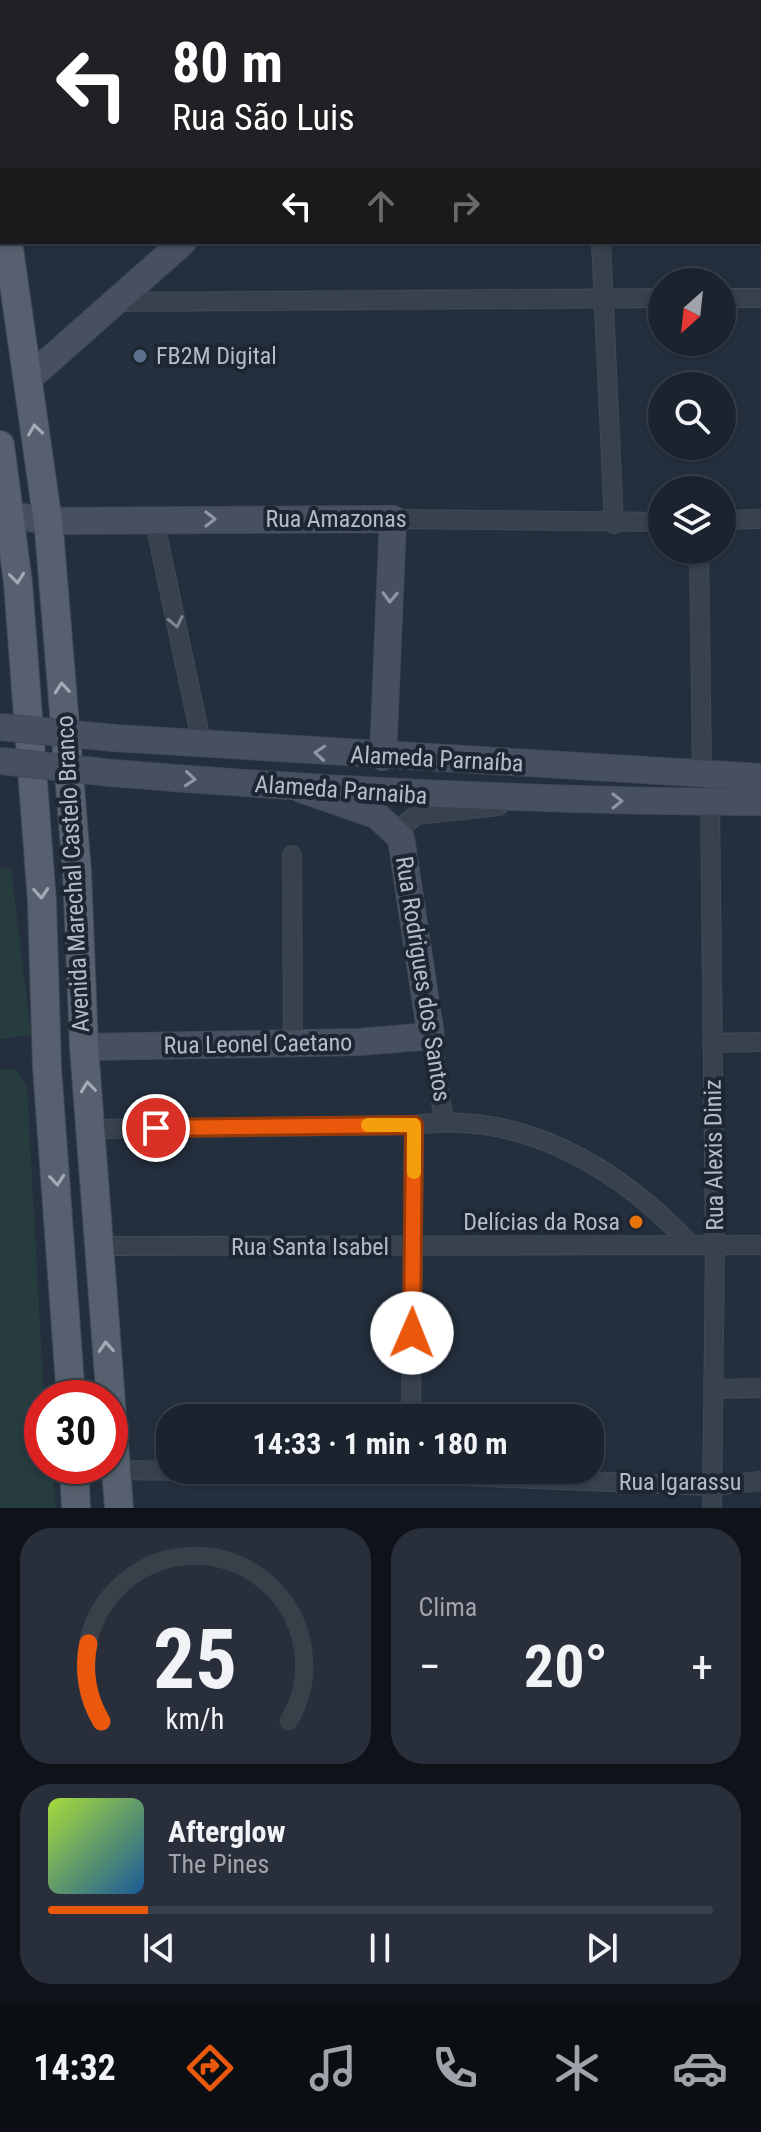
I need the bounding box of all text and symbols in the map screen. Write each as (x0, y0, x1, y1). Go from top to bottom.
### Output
text: 80 m (172, 30, 283, 96)
icon: left (40, 32, 144, 136)
text: Rua São Luis (172, 97, 355, 139)
icon: left (275, 184, 319, 228)
icon: ahead (359, 184, 403, 228)
icon: right (443, 184, 487, 228)
north arrow (648, 268, 736, 356)
map controls (648, 268, 736, 564)
place label: FB2M Digital (156, 342, 277, 370)
marker: FB2M Digital (131, 347, 149, 365)
button: search (648, 372, 736, 460)
one-way arrow (27, 423, 44, 437)
button: layers (648, 476, 736, 564)
street label: Rua Amazonas (265, 505, 407, 533)
one-way arrow (204, 510, 217, 528)
one-way arrow (9, 572, 26, 585)
one-way arrow (381, 591, 398, 604)
one-way arrow (167, 615, 184, 629)
one-way arrow (54, 681, 71, 694)
street label: Avenida Marechal Castelo Branco (51, 715, 95, 1033)
street label: Alameda Parnaíba (350, 740, 524, 778)
one-way arrow (313, 745, 326, 762)
one-way arrow (184, 770, 197, 787)
street label: Alameda Parnaiba (254, 770, 428, 810)
one-way arrow (611, 792, 624, 810)
street label: Rua Rodrigues dos Santos (390, 854, 456, 1104)
one-way arrow (32, 887, 49, 900)
street label: Rua Leonel Caetano (163, 1028, 353, 1060)
street label: Rua Alexis Diniz (699, 1079, 729, 1231)
one-way arrow (79, 1080, 96, 1093)
pin (122, 1094, 190, 1162)
icon: arrive (134, 1106, 178, 1150)
one-way arrow (48, 1174, 65, 1187)
place label: Delícias da Rosa (463, 1208, 620, 1236)
marker: Delícias da Rosa (627, 1213, 645, 1231)
street label: Rua Santa Isabel (231, 1233, 389, 1261)
position arrow (370, 1291, 454, 1375)
one-way arrow (98, 1340, 115, 1353)
speed limit sign: 30 (24, 1380, 128, 1484)
text: 14:33 · 1 min · 180 m (253, 1426, 507, 1461)
street label: Rua Igarassu (619, 1468, 741, 1496)
text: Clima (419, 1592, 477, 1622)
text: 25 (153, 1611, 237, 1708)
text: 20° (524, 1631, 608, 1702)
text: − (419, 1641, 441, 1693)
text: + (691, 1641, 713, 1693)
text: km/h (166, 1702, 225, 1736)
text: Afterglow (168, 1814, 286, 1849)
text: The Pines (168, 1849, 269, 1879)
icon: previous (137, 1926, 181, 1970)
icon: pause (358, 1926, 402, 1970)
icon: next (580, 1926, 624, 1970)
icon: directions (182, 2040, 238, 2096)
icon: music (305, 2040, 361, 2096)
icon: phone (427, 2040, 483, 2096)
icon: climate (549, 2040, 605, 2096)
icon: car (672, 2040, 728, 2096)
text: 14:32 (33, 2047, 116, 2089)

